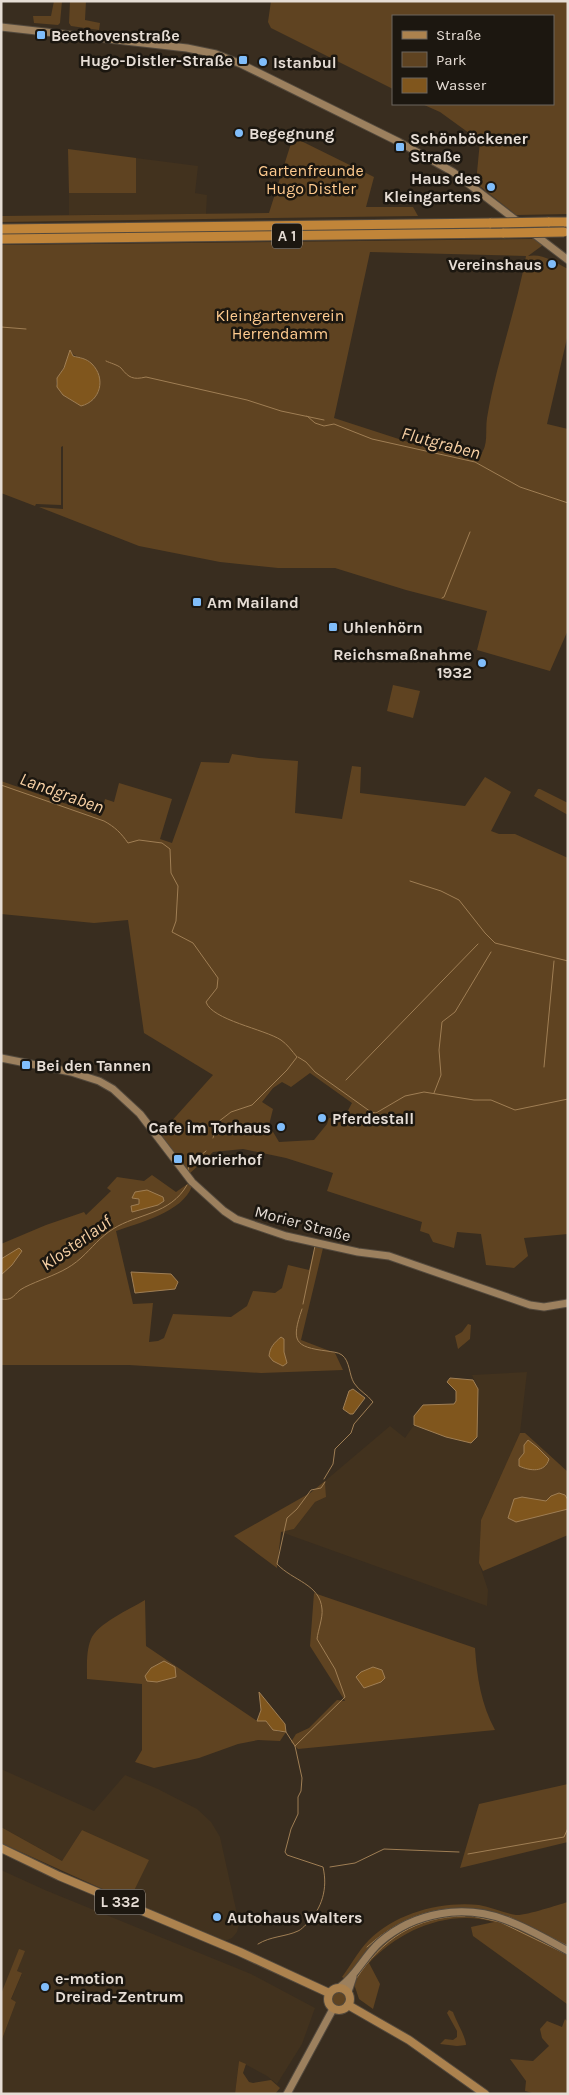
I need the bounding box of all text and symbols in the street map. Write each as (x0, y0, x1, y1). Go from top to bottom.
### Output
legend (392, 15, 554, 105)
place label: Beethovenstraße (51, 26, 180, 45)
text: Straße (436, 26, 481, 44)
marker: Beethovenstraße (35, 29, 47, 41)
place label: Hugo-Distler-Straße (80, 51, 233, 70)
text: Park (436, 51, 466, 69)
place label: Istanbul (273, 53, 337, 72)
marker: Hugo-Distler-Straße (237, 54, 249, 66)
marker: Istanbul (257, 56, 269, 68)
text: Wasser (436, 76, 487, 94)
place label: Begegnung (249, 124, 334, 143)
marker: Begegnung (233, 127, 245, 139)
place label: Schönböckener Straße (410, 129, 528, 166)
marker: Schönböckener Straße (394, 141, 406, 153)
park label: Gartenfreunde Hugo Distler (258, 161, 364, 198)
place label: Haus des Kleingartens (384, 169, 481, 206)
marker: Haus des Kleingartens (485, 181, 497, 193)
road number: A 1 (272, 224, 302, 248)
place label: Vereinshaus (448, 255, 542, 274)
marker: Vereinshaus (546, 258, 558, 270)
park label: Kleingartenverein Herrendamm (215, 306, 345, 343)
water label: Flutgraben (399, 422, 483, 464)
place label: Am Mailand (207, 593, 299, 612)
marker: Am Mailand (191, 596, 203, 608)
place label: Uhlenhörn (343, 618, 423, 637)
marker: Uhlenhörn (327, 621, 339, 633)
place label: Reichsmaßnahme 1932 (333, 645, 472, 682)
marker: Reichsmaßnahme 1932 (476, 657, 488, 669)
water label: Landgraben (17, 768, 107, 818)
place label: Bei den Tannen (36, 1056, 151, 1075)
marker: Bei den Tannen (20, 1059, 32, 1071)
place label: Pferdestall (332, 1109, 414, 1128)
marker: Pferdestall (316, 1112, 328, 1124)
place label: Cafe im Torhaus (148, 1118, 271, 1137)
marker: Cafe im Torhaus (275, 1121, 287, 1133)
place label: Morierhof (188, 1150, 262, 1169)
marker: Morierhof (172, 1153, 184, 1165)
street label: Morier Straße (253, 1201, 353, 1245)
water label: Klosterlauf (36, 1210, 117, 1275)
road number: L 332 (95, 1890, 145, 1914)
place label: Autohaus Walters (227, 1908, 363, 1927)
marker: Autohaus Walters (211, 1911, 223, 1923)
place label: e-motion Dreirad-Zentrum (55, 1969, 184, 2006)
marker: e-motion Dreirad-Zentrum (39, 1981, 51, 1993)

